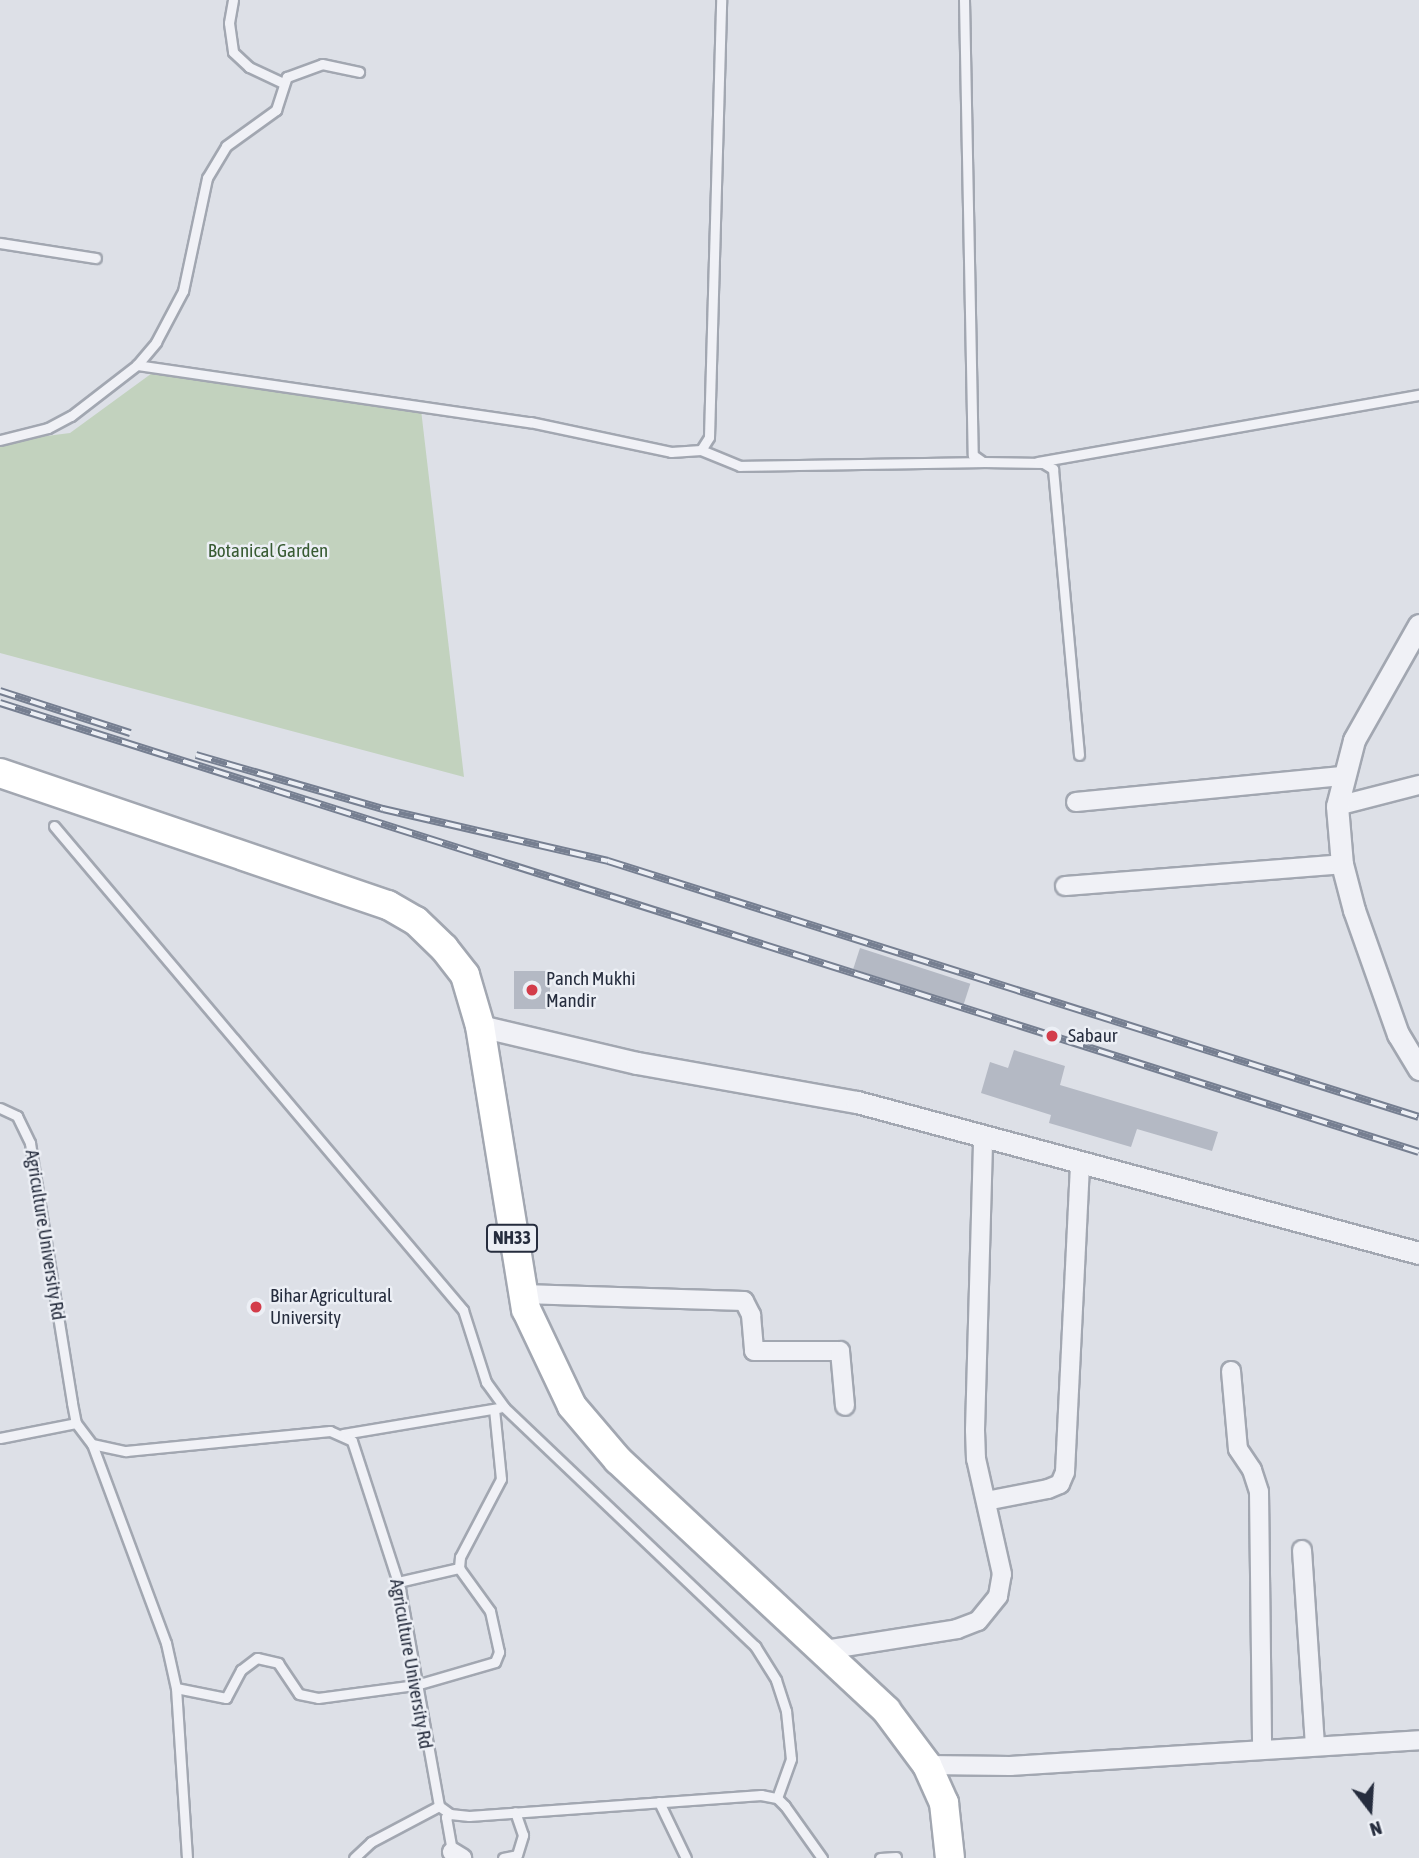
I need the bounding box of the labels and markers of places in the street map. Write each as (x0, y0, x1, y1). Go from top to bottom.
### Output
place label: Panch Mukhi Mandir (546, 968, 636, 1012)
marker: Panch Mukhi Mandir (524, 982, 540, 998)
place label: Sabaur (1068, 1025, 1117, 1047)
marker: Sabaur (1042, 1026, 1062, 1046)
place label: Bihar Agricultural University (270, 1285, 392, 1329)
marker: Bihar Agricultural University (248, 1299, 264, 1315)

